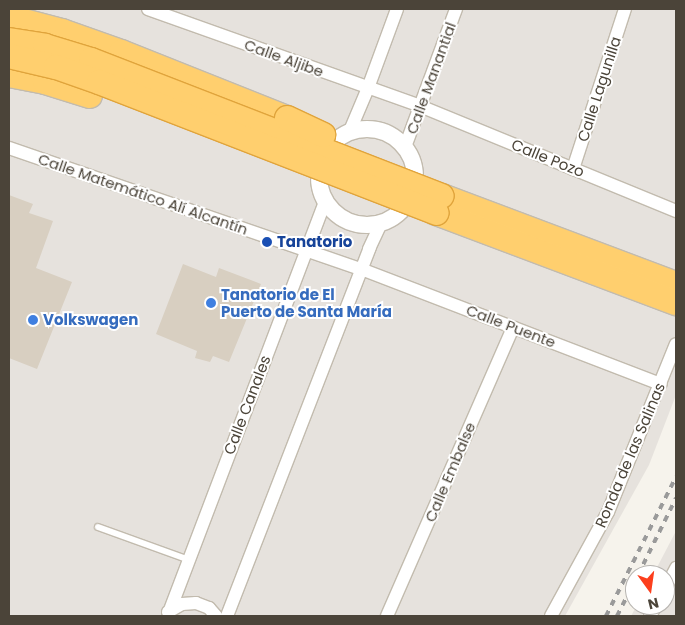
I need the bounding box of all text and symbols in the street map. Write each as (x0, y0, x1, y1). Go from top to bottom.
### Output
street label: Calle Manantial (402, 20, 460, 136)
street label: Calle Lagunilla (574, 34, 624, 144)
street label: Calle Aljibe (242, 35, 326, 81)
street label: Calle Pozo (509, 135, 587, 181)
street label: Calle Matemático Alí Alcantín (36, 150, 250, 238)
place label: Tanatorio (277, 233, 352, 251)
marker: Tanatorio (261, 236, 273, 248)
place label: Tanatorio de El Puerto de Santa María (221, 285, 392, 320)
marker: Tanatorio de El Puerto de Santa María (205, 297, 217, 309)
street label: Calle Puente (464, 301, 558, 351)
place label: Volkswagen (43, 311, 138, 329)
marker: Volkswagen (27, 314, 39, 326)
street label: Calle Canales (220, 353, 274, 457)
street label: Ronda de las Salinas (591, 380, 669, 530)
street label: Calle Embalse (421, 419, 479, 525)
north arrow (625, 565, 675, 615)
text: N (646, 593, 661, 615)

